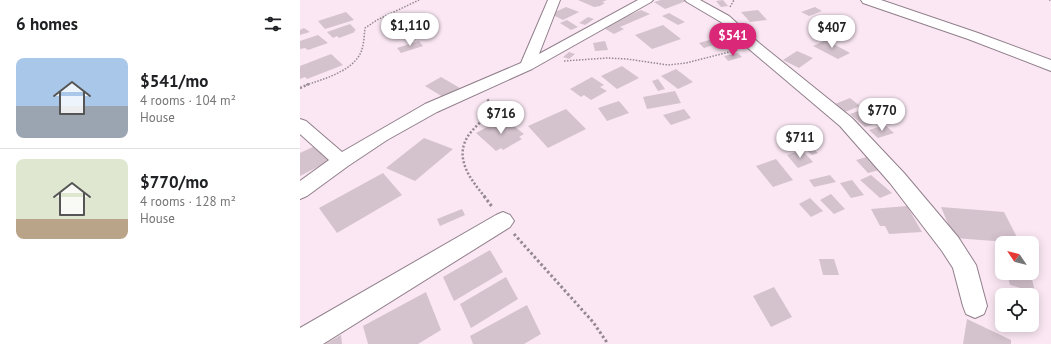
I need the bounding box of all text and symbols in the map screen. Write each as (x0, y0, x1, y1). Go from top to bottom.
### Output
text: 6 homes (16, 13, 78, 35)
icon: filters (262, 13, 284, 35)
pin: $1,110 (377, 13, 443, 47)
pin: $407 (808, 15, 856, 49)
text: $1,110 (390, 17, 430, 34)
text: $407 (817, 19, 847, 36)
pin: $541 (709, 23, 757, 57)
text: $541 (718, 27, 748, 44)
text: $541/mo (140, 70, 208, 92)
icon: home (48, 74, 96, 122)
text: 4 rooms · 104 m² (140, 92, 236, 109)
pin: $770 (858, 98, 906, 132)
pin: $716 (477, 101, 525, 135)
text: $770 (867, 102, 897, 119)
text: $716 (486, 105, 516, 122)
text: House (140, 109, 175, 126)
pin: $711 (776, 125, 824, 159)
text: $711 (785, 129, 815, 146)
text: $770/mo (140, 171, 208, 193)
icon: home (48, 175, 96, 223)
text: 4 rooms · 128 m² (140, 193, 236, 210)
text: House (140, 210, 175, 227)
north arrow (995, 236, 1039, 280)
map controls (995, 236, 1039, 332)
button: locate (995, 288, 1039, 332)

